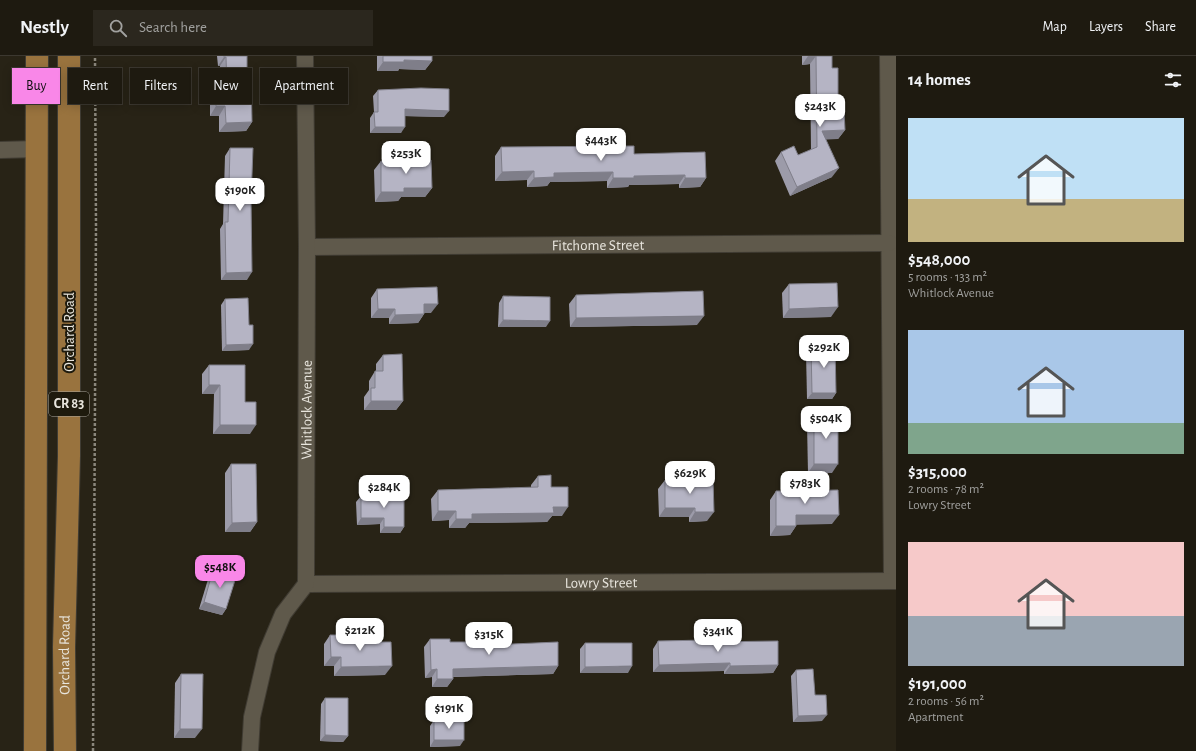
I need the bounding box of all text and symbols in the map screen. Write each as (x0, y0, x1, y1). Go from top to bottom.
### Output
search box (93, 10, 373, 46)
icon: search (107, 17, 129, 39)
text: Nestly (20, 18, 69, 37)
text: Search here (139, 20, 207, 35)
text: Map (1042, 20, 1067, 34)
text: Layers (1089, 20, 1123, 34)
text: Share (1145, 20, 1176, 34)
chip: Buy (12, 68, 60, 104)
chip: Rent (68, 68, 122, 104)
chip: Filters (130, 68, 191, 104)
chip: New (199, 68, 252, 104)
chip: Apartment (260, 68, 348, 104)
icon: filters (1162, 69, 1184, 91)
text: 14 homes (908, 71, 971, 88)
pin: $243K (792, 94, 848, 128)
text: $243K (804, 100, 836, 113)
pin: $443K (573, 128, 629, 162)
text: $443K (585, 134, 617, 147)
pin: $253K (378, 141, 434, 175)
icon: home (1010, 144, 1082, 216)
text: $253K (391, 147, 421, 160)
pin: $190K (212, 178, 268, 212)
text: $190K (224, 184, 256, 197)
street label: Fitchome Street (552, 237, 644, 253)
text: $548,000 (908, 251, 970, 268)
text: 5 rooms · 133 m² (908, 271, 987, 284)
text: Whitlock Avenue (908, 287, 994, 300)
street label: Orchard Road (62, 292, 77, 372)
pin: $292K (796, 335, 852, 369)
text: $292K (808, 341, 840, 354)
icon: home (1010, 356, 1082, 428)
street label: Whitlock Avenue (299, 360, 314, 460)
road number: CR 83 (49, 392, 89, 416)
pin: $504K (798, 406, 854, 440)
text: $504K (810, 412, 842, 425)
pin: $629K (662, 461, 718, 495)
text: $315,000 (908, 463, 967, 480)
text: $629K (674, 467, 706, 480)
pin: $783K (777, 471, 833, 505)
pin: $284K (356, 475, 412, 509)
text: $783K (789, 477, 821, 490)
text: $284K (368, 481, 400, 494)
text: 2 rooms · 78 m² (908, 483, 984, 496)
text: Lowry Street (908, 499, 971, 512)
pin: $548K (192, 555, 248, 589)
text: $548K (204, 561, 236, 574)
icon: home (1010, 568, 1082, 640)
street label: Lowry Street (565, 575, 638, 590)
street label: Orchard Road (56, 615, 72, 695)
pin: $212K (332, 618, 388, 652)
pin: $341K (690, 619, 746, 653)
pin: $315K (461, 622, 517, 656)
text: $212K (345, 624, 375, 637)
text: $341K (703, 625, 733, 638)
text: $315K (474, 628, 504, 641)
text: $191,000 (908, 675, 967, 692)
text: 2 rooms · 56 m² (908, 695, 984, 708)
pin: $191K (421, 696, 477, 730)
text: $191K (434, 702, 464, 715)
text: Apartment (908, 711, 963, 724)

